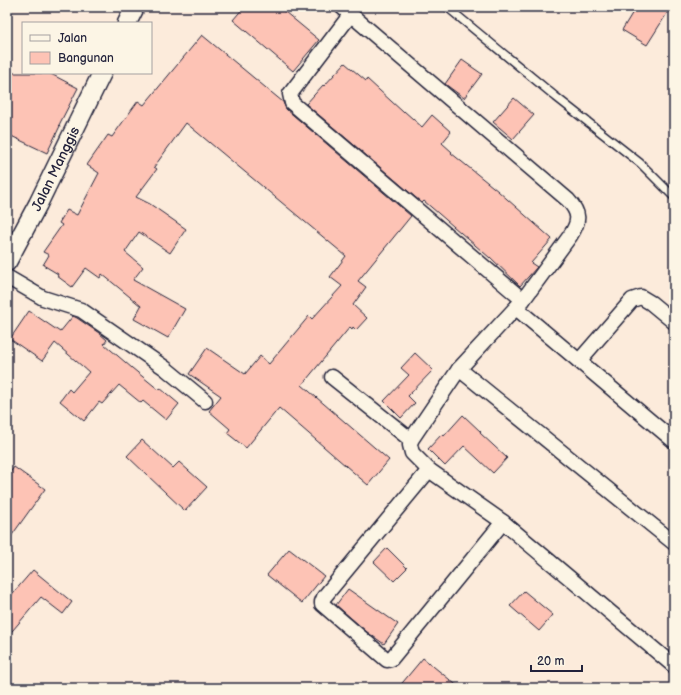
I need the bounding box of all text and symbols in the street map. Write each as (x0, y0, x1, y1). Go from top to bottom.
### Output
legend (22, 22, 152, 74)
text: Jalan (58, 31, 87, 46)
text: Bangunan (58, 51, 114, 66)
street label: Jalan Manggis (27, 124, 83, 214)
scale bar (531, 647, 582, 673)
text: 20 m (537, 654, 564, 669)

